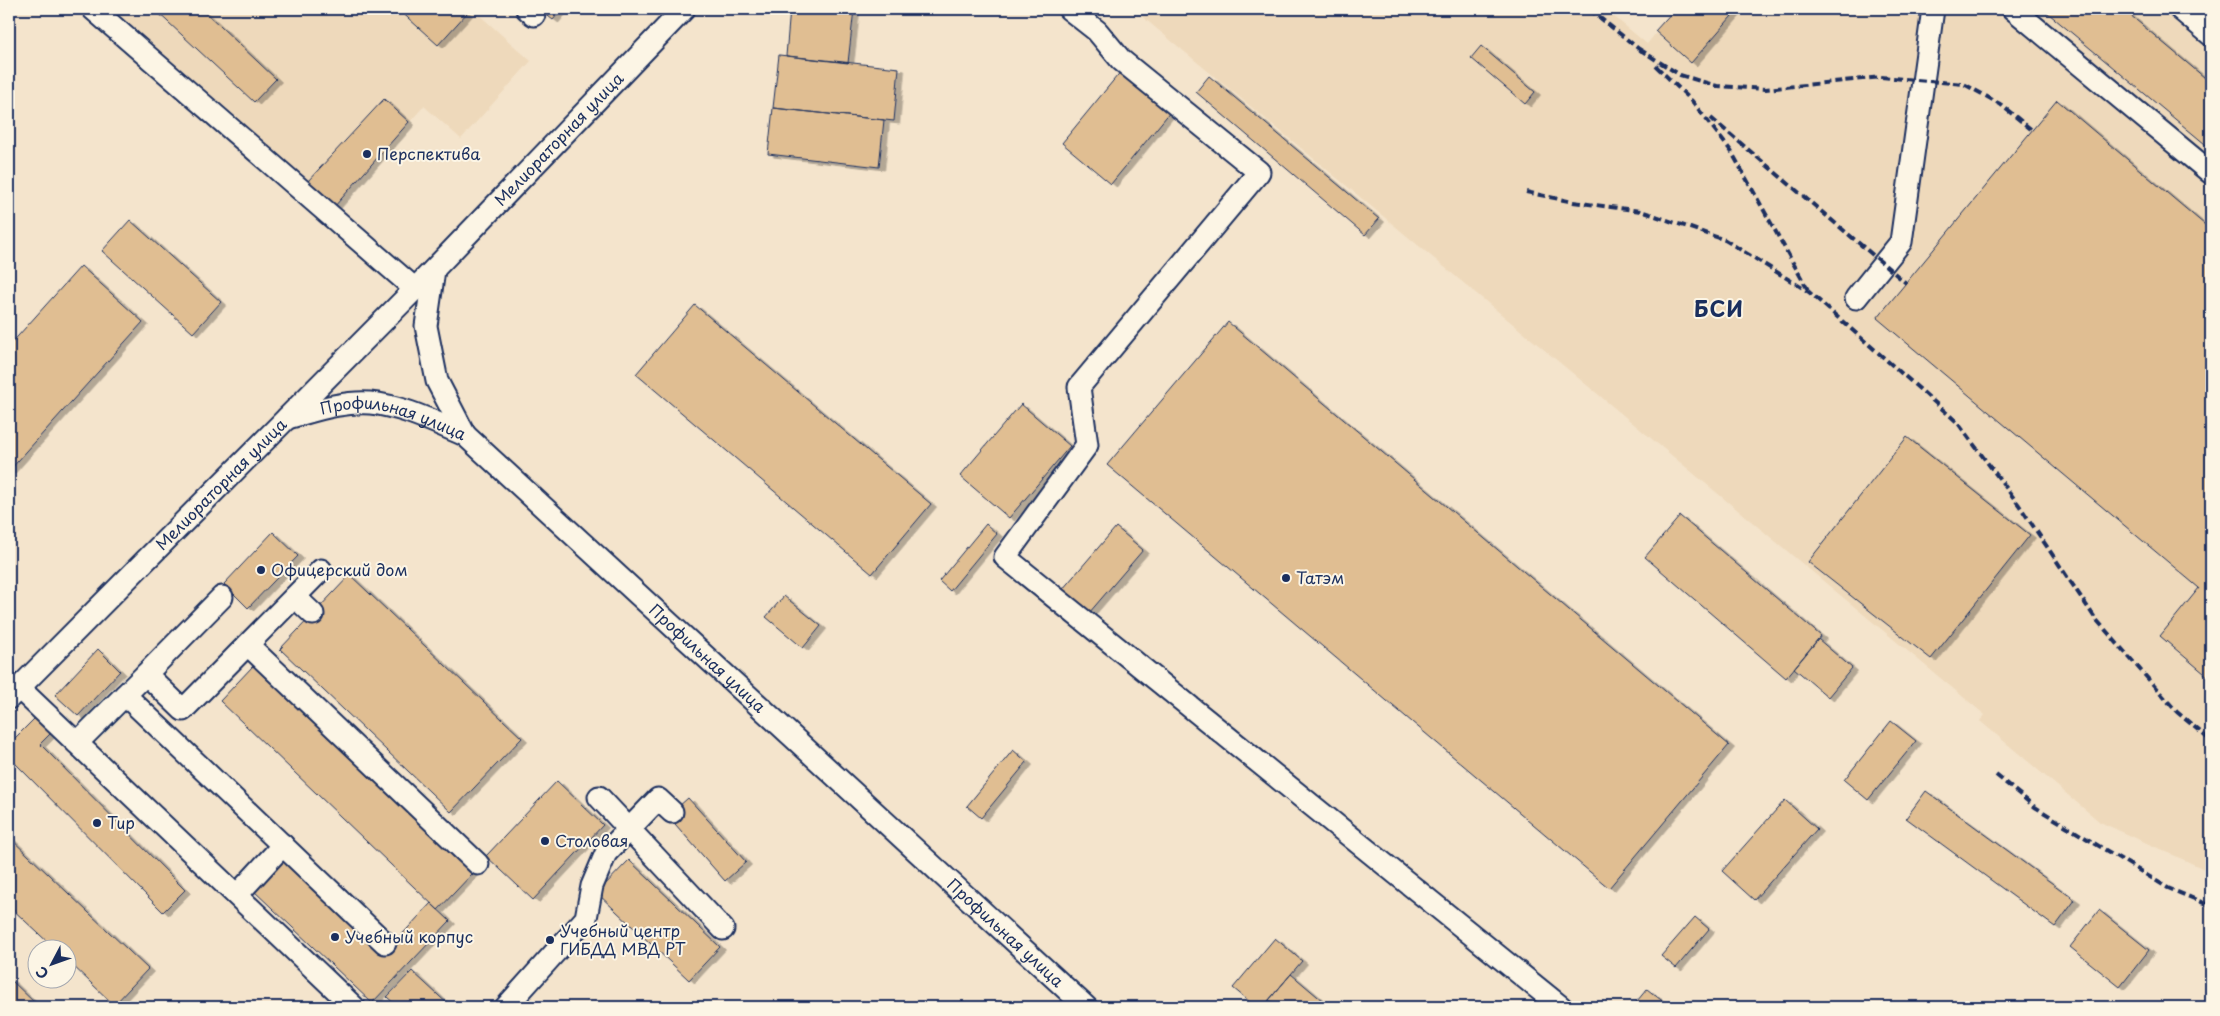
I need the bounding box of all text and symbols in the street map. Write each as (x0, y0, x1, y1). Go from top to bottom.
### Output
street label: Мелиораторная улица (488, 66, 628, 211)
place label: Перспектива (377, 141, 480, 165)
marker: Перспектива (361, 148, 373, 160)
district label: БСИ (1694, 292, 1744, 324)
street label: Профильная улица (317, 390, 470, 445)
street label: Мелиораторная улица (149, 412, 291, 555)
place label: Офицерский дом (271, 557, 408, 581)
marker: Офицерский дом (255, 564, 267, 576)
place label: Татэм (1296, 565, 1344, 589)
marker: Татэм (1280, 572, 1292, 584)
street label: Профильная улица (644, 598, 772, 718)
place label: Тир (107, 810, 135, 834)
marker: Тир (91, 817, 103, 829)
place label: Столовая (555, 828, 628, 852)
marker: Столовая (539, 835, 551, 847)
street label: Профильная улица (942, 872, 1070, 992)
place label: Учебный центр ГИБДД МВД РТ (560, 918, 686, 960)
place label: Учебный корпус (345, 924, 473, 948)
marker: Учебный корпус (329, 931, 341, 943)
marker: Учебный центр ГИБДД МВД РТ (544, 934, 556, 946)
north arrow (28, 938, 78, 988)
text: С (30, 962, 53, 984)

